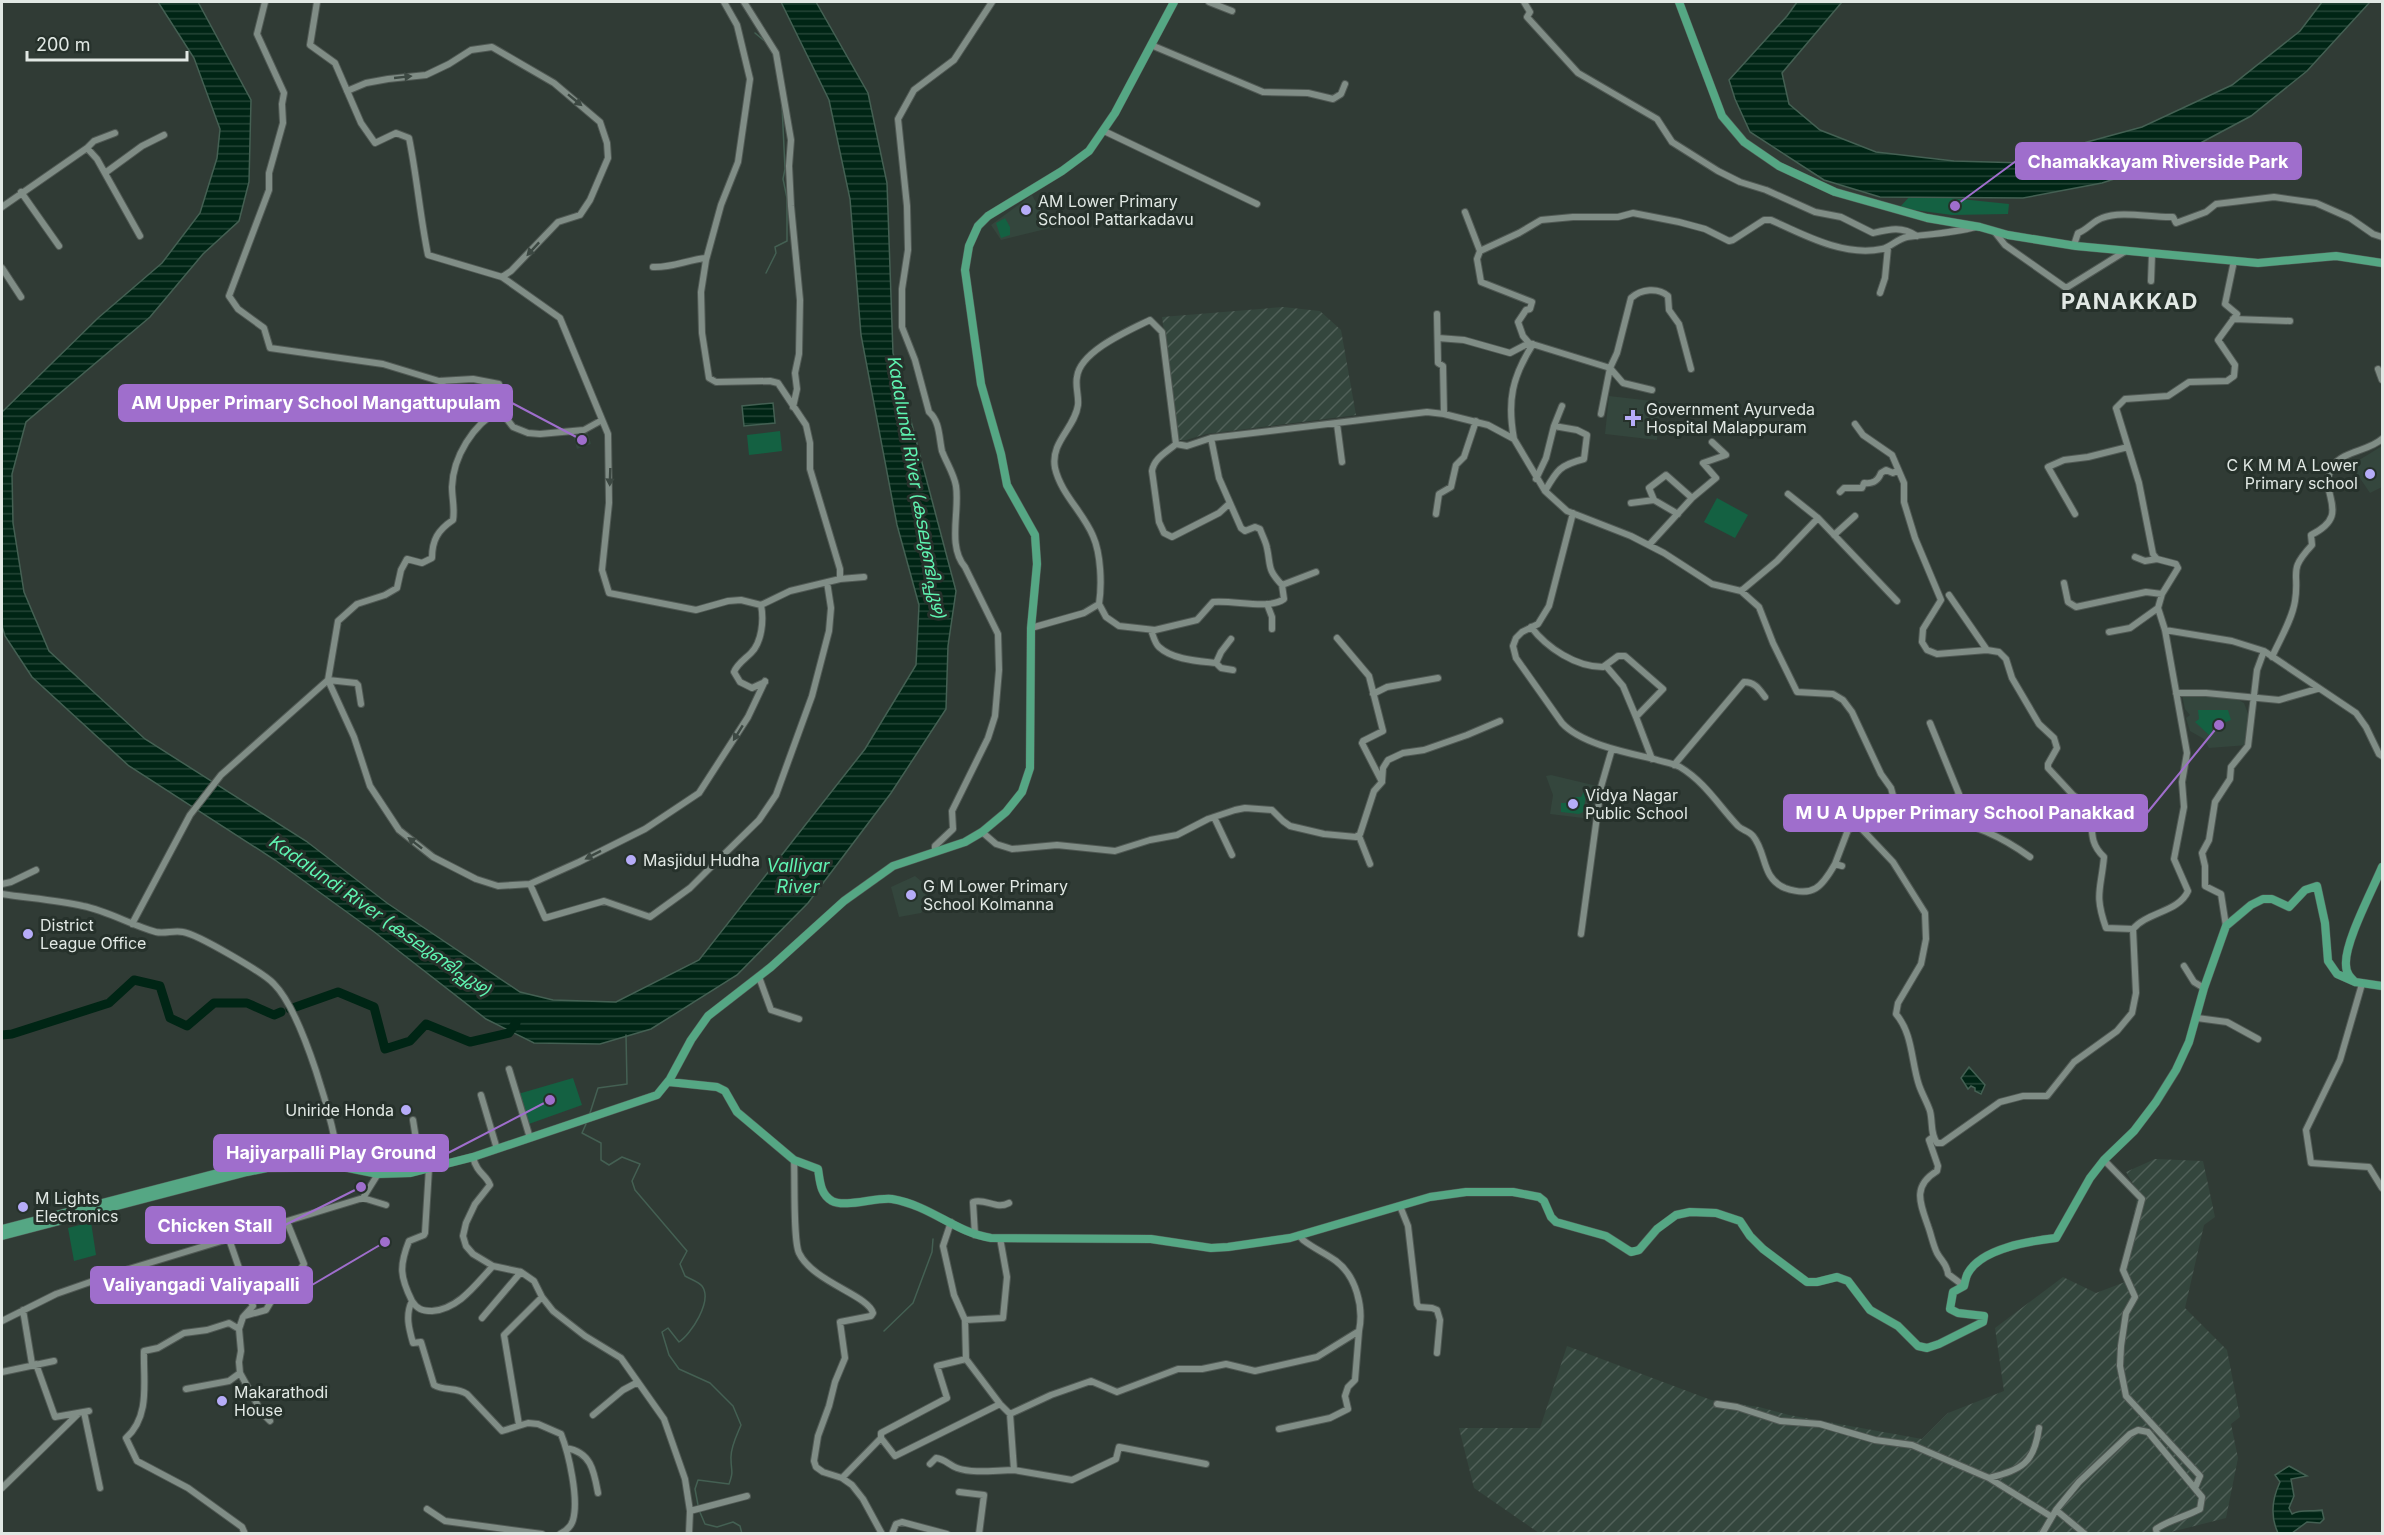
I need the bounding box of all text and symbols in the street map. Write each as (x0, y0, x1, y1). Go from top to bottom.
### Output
scale bar (27, 24, 188, 62)
text: 200 m (36, 34, 91, 55)
one-way arrow (394, 72, 413, 82)
one-way arrow (567, 94, 583, 107)
callout: Chamakkayam Riverside Park (2016, 143, 2301, 179)
text: Chamakkayam Riverside Park (2027, 151, 2289, 172)
place label: AM Lower Primary School Pattarkadavu (1038, 191, 1194, 229)
marker: AM Lower Primary School Pattarkadavu (1019, 203, 1033, 217)
one-way arrow (526, 242, 540, 256)
district label: PANAKKAD (2061, 288, 2199, 314)
water label: Kadalundi River (കടലുണ്ടിപ്പുഴ) (882, 355, 950, 621)
callout: AM Upper Primary School Mangattupulam (119, 385, 512, 421)
text: AM Upper Primary School Mangattupulam (131, 392, 501, 413)
place label: Government Ayurveda Hospital Malappuram (1646, 399, 1815, 437)
marker: Government Ayurveda Hospital Malappuram (1624, 409, 1642, 427)
place label: C K M M A Lower Primary school (2227, 455, 2358, 493)
marker: C K M M A Lower Primary school (2363, 467, 2377, 481)
one-way arrow (605, 468, 614, 487)
one-way arrow (733, 725, 744, 741)
place label: Vidya Nagar Public School (1585, 785, 1688, 823)
callout: M U A Upper Primary School Panakkad (1784, 795, 2147, 831)
marker: Vidya Nagar Public School (1566, 797, 1580, 811)
text: M U A Upper Primary School Panakkad (1796, 802, 2134, 823)
water label: Kadalundi River (കടലുണ്ടിപ്പുഴ) (265, 831, 496, 1003)
one-way arrow (408, 837, 423, 849)
one-way arrow (584, 850, 602, 860)
place label: Masjidul Hudha (643, 850, 760, 870)
marker: Masjidul Hudha (624, 853, 638, 867)
water label: Valliyar River (766, 855, 831, 897)
place label: G M Lower Primary School Kolmanna (923, 876, 1068, 914)
marker: G M Lower Primary School Kolmanna (904, 888, 918, 902)
place label: District League Office (40, 915, 146, 953)
marker: District League Office (21, 927, 35, 941)
place label: Uniride Honda (285, 1100, 394, 1120)
marker: Uniride Honda (399, 1103, 413, 1117)
callout: Hajiyarpalli Play Ground (214, 1135, 448, 1171)
text: Hajiyarpalli Play Ground (226, 1142, 436, 1163)
place label: M Lights Electronics (35, 1188, 118, 1226)
marker: M Lights Electronics (16, 1200, 30, 1214)
callout: Chicken Stall (146, 1207, 285, 1243)
text: Chicken Stall (158, 1215, 272, 1236)
callout: Valiyangadi Valiyapalli (91, 1267, 312, 1303)
text: Valiyangadi Valiyapalli (102, 1274, 300, 1295)
place label: Makarathodi House (234, 1382, 328, 1420)
marker: Makarathodi House (215, 1394, 229, 1408)

